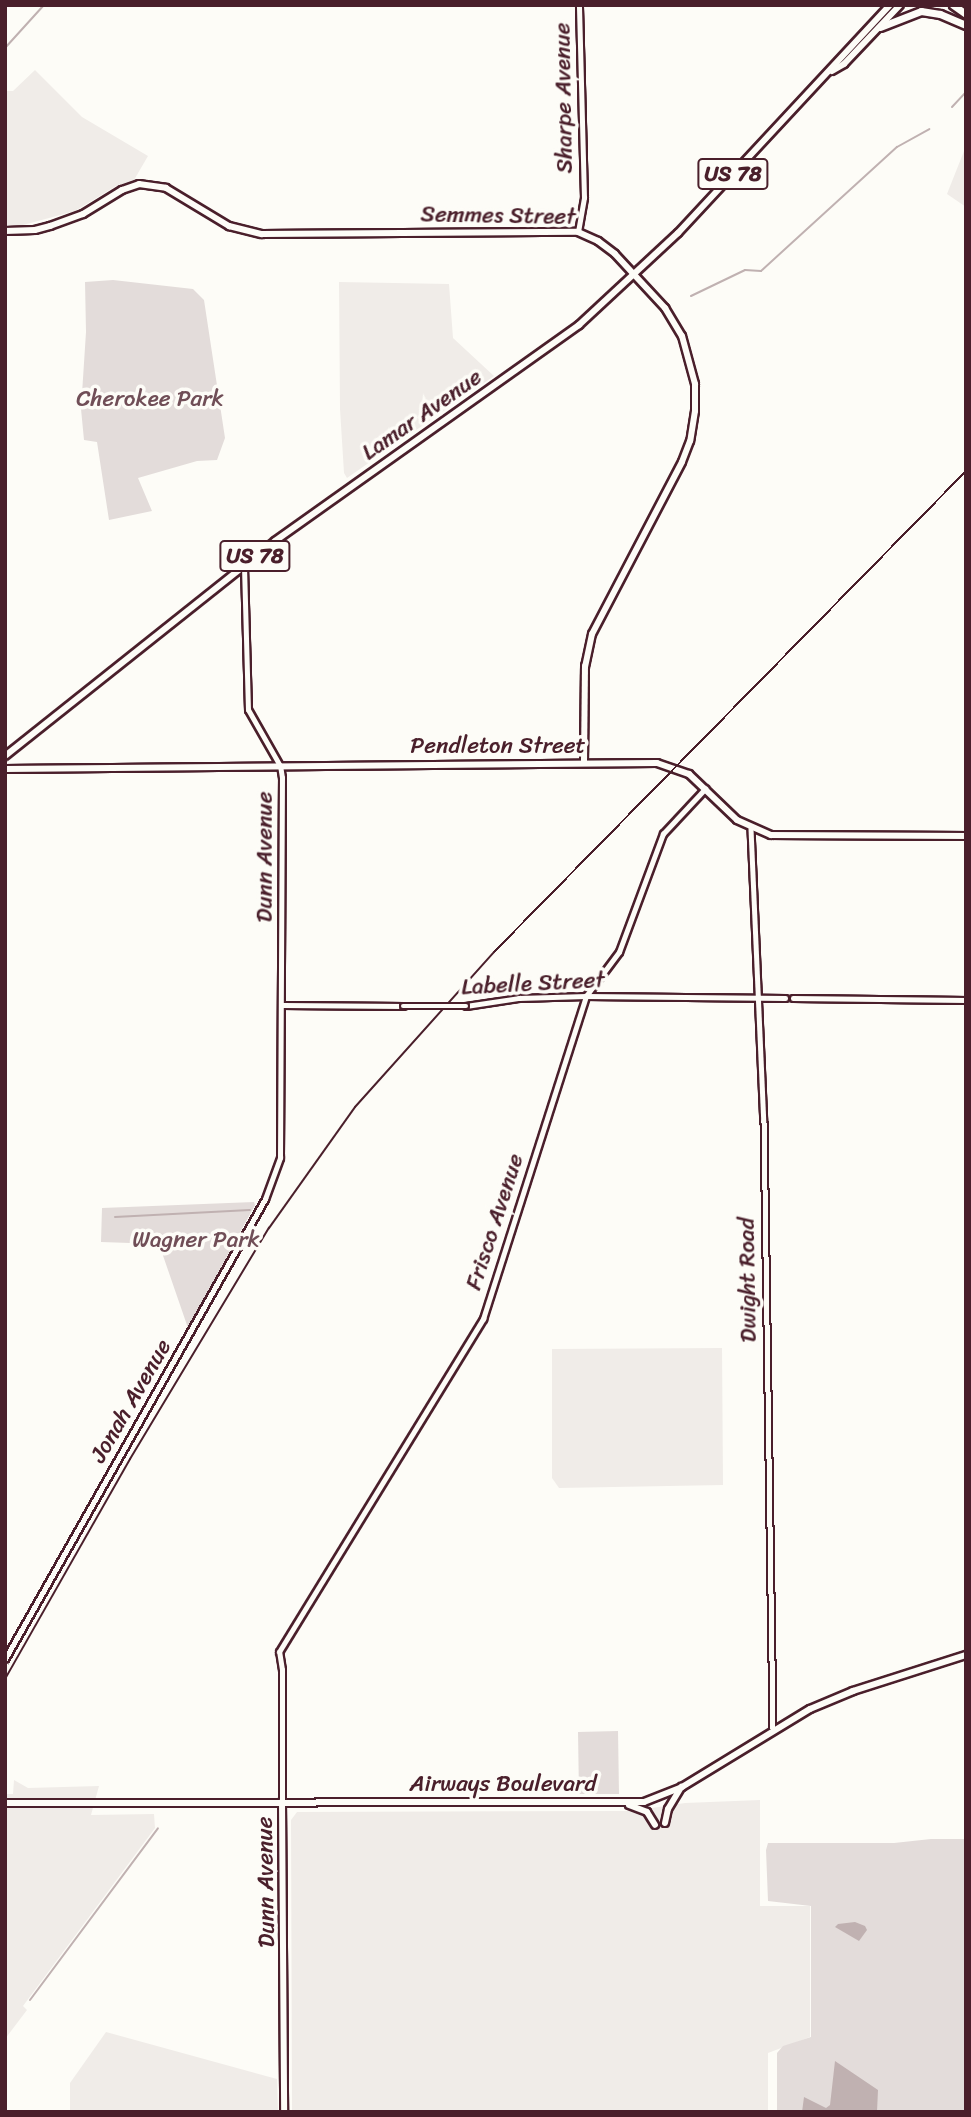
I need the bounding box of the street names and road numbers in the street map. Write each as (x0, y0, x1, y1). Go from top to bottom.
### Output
street label: Sharpe Avenue (549, 22, 579, 174)
road number: US 78 (696, 156, 770, 192)
street label: Semmes Street (420, 201, 576, 231)
street label: Lamar Avenue (357, 363, 487, 467)
road number: US 78 (218, 538, 292, 574)
street label: Pendleton Street (410, 732, 586, 760)
street label: Dunn Avenue (251, 792, 279, 922)
street label: Labelle Street (461, 966, 605, 1002)
street label: Frisco Avenue (460, 1150, 530, 1294)
street label: Dwight Road (733, 1217, 763, 1343)
street label: Jonah Avenue (85, 1334, 177, 1468)
street label: Airways Boulevard (410, 1770, 596, 1798)
street label: Dunn Avenue (251, 1817, 281, 1947)

